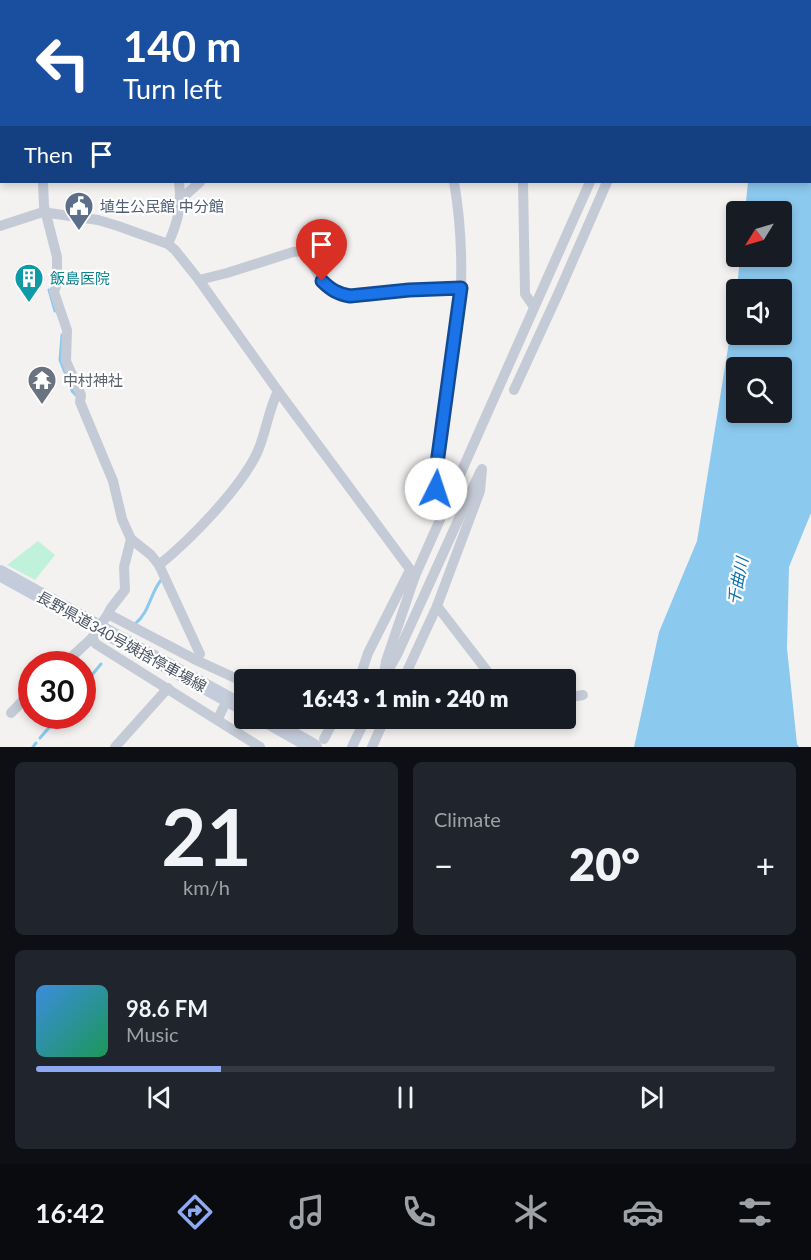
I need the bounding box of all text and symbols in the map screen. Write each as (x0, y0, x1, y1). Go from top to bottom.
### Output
text: 140 m (123, 21, 241, 71)
icon: left (24, 24, 102, 102)
text: Turn left (123, 72, 222, 105)
icon: arrive (85, 138, 118, 171)
text: Then (24, 141, 73, 168)
public building icon: 埴生公民館 中分館 (63, 190, 95, 232)
place label: 埴生公民館 中分館 (100, 197, 224, 215)
north arrow (726, 201, 792, 267)
map controls (726, 201, 792, 423)
pin (296, 219, 347, 281)
icon: arrive (305, 228, 338, 261)
building icon: 飯島医院 (13, 262, 45, 304)
place label: 飯島医院 (50, 269, 110, 287)
button: sound (726, 279, 792, 345)
button: search (726, 357, 792, 423)
temple icon: 中村神社 (26, 364, 58, 406)
place label: 中村神社 (63, 371, 123, 389)
position arrow (404, 457, 468, 521)
water label: 千曲川 (723, 554, 751, 606)
street label: 長野県道340号姨捨停車場線 (34, 587, 210, 695)
speed limit sign: 30 (18, 651, 96, 729)
text: 16:43 · 1 min · 240 m (302, 685, 508, 712)
text: 21 (161, 789, 252, 883)
text: Climate (434, 807, 501, 831)
text: 20° (569, 837, 640, 891)
text: − (434, 845, 453, 885)
text: + (756, 845, 775, 885)
text: km/h (183, 875, 230, 899)
text: 98.6 FM (126, 995, 208, 1022)
text: Music (126, 1022, 179, 1046)
icon: previous (143, 1081, 176, 1114)
icon: pause (389, 1081, 422, 1114)
icon: next (635, 1081, 668, 1114)
icon: directions (174, 1191, 216, 1233)
icon: music (286, 1191, 328, 1233)
icon: phone (398, 1191, 440, 1233)
icon: climate (510, 1191, 552, 1233)
icon: car (622, 1191, 664, 1233)
icon: filters (734, 1191, 776, 1233)
text: 16:42 (35, 1196, 105, 1229)

